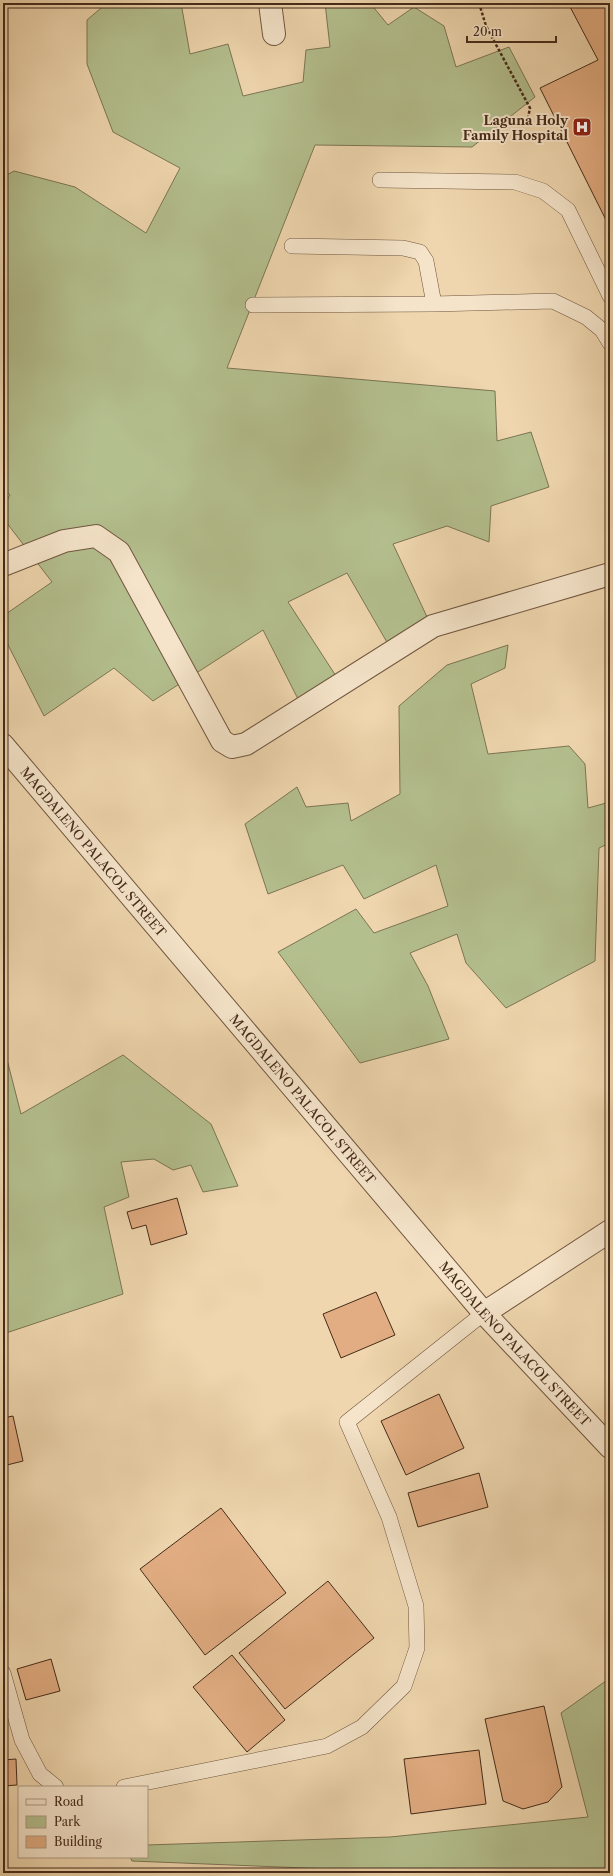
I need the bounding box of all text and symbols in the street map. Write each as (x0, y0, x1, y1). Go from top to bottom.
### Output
scale bar (467, 18, 556, 44)
text: 20 m (473, 24, 502, 39)
place label: Laguna Holy Family Hospital (463, 112, 569, 143)
hospital icon: Laguna Holy Family Hospital (571, 116, 593, 138)
street label: MAGDALENO PALACOL STREET (17, 764, 170, 940)
street label: MAGDALENO PALACOL STREET (226, 1011, 379, 1187)
street label: MAGDALENO PALACOL STREET (436, 1258, 594, 1430)
legend (18, 1786, 148, 1858)
text: Road (54, 1794, 84, 1809)
text: Park (54, 1814, 81, 1829)
text: Building (54, 1834, 102, 1849)

